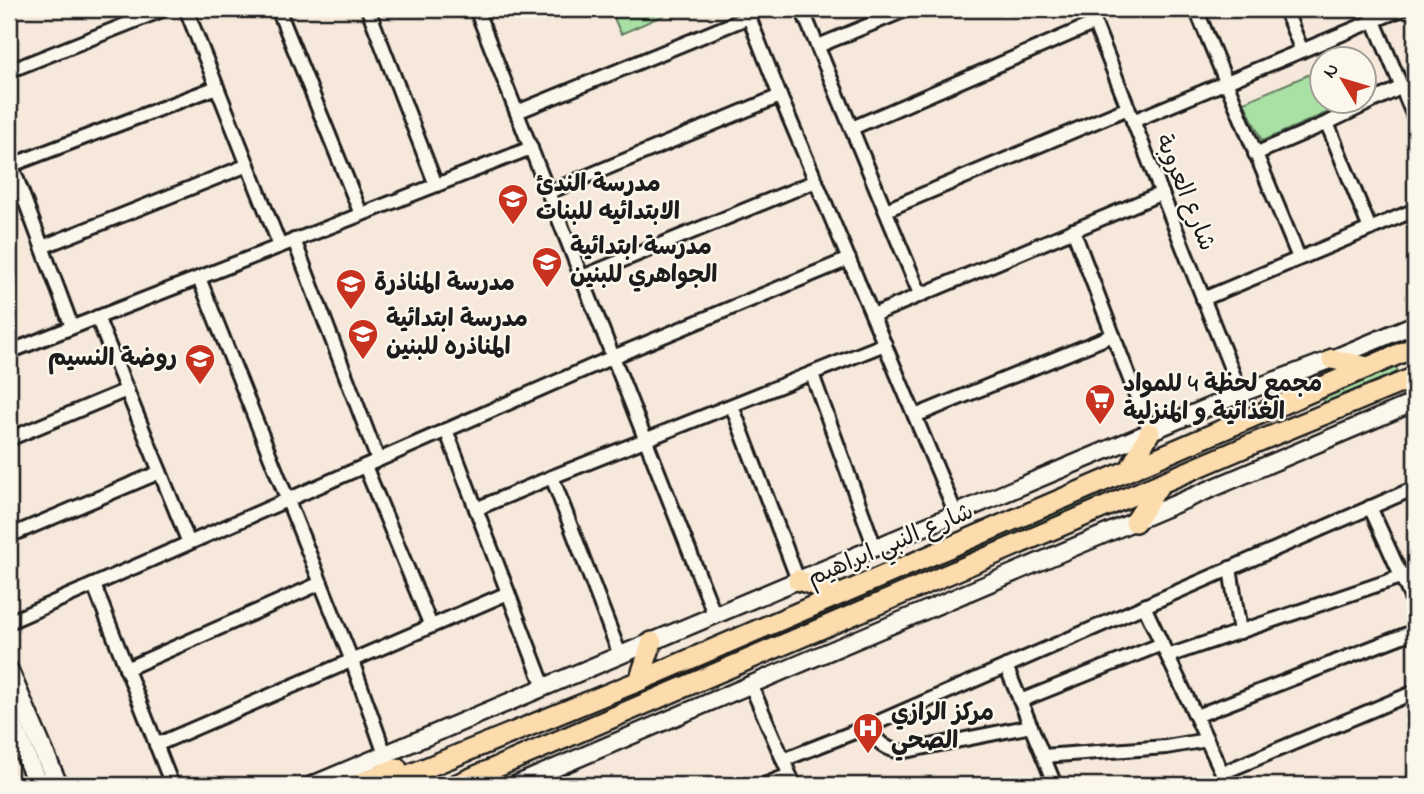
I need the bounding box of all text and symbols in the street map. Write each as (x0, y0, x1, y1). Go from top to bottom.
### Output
north arrow (1308, 46, 1378, 116)
text: N (1317, 58, 1346, 84)
street label: شارع العروبة (1145, 129, 1223, 257)
place label: مدرسة الندئ الابتدائيه للبنات (536, 168, 680, 231)
school or university icon: مدرسة الندئ الابتدائيه للبنات (496, 182, 530, 226)
place label: مدرسة ابتدائية الجواهري للبنين (570, 231, 717, 294)
school or university icon: مدرسة ابتدائية الجواهري للبنين (530, 245, 564, 289)
school or university icon: مدرسة المناذرة (334, 267, 368, 311)
place label: مدرسة المناذرة (374, 267, 515, 302)
place label: مدرسة ابتدائية المناذره للبنين (386, 303, 528, 366)
school or university icon: مدرسة ابتدائية المناذره للبنين (346, 317, 380, 361)
place label: روضة النسيم (48, 342, 177, 377)
school or university icon: روضة النسيم (183, 342, 217, 386)
place label: مجمع لحظة 4 للمواد الغذائية و المنزلية (1123, 368, 1322, 431)
supermarket icon: مجمع لحظة 4 للمواد الغذائية و المنزلية (1083, 382, 1117, 426)
street label: شارع النبي ابراهيم (803, 495, 980, 598)
place label: مركز الرازي الصحي (891, 697, 994, 761)
hospital icon: مركز الرازي الصحي (851, 711, 885, 755)

